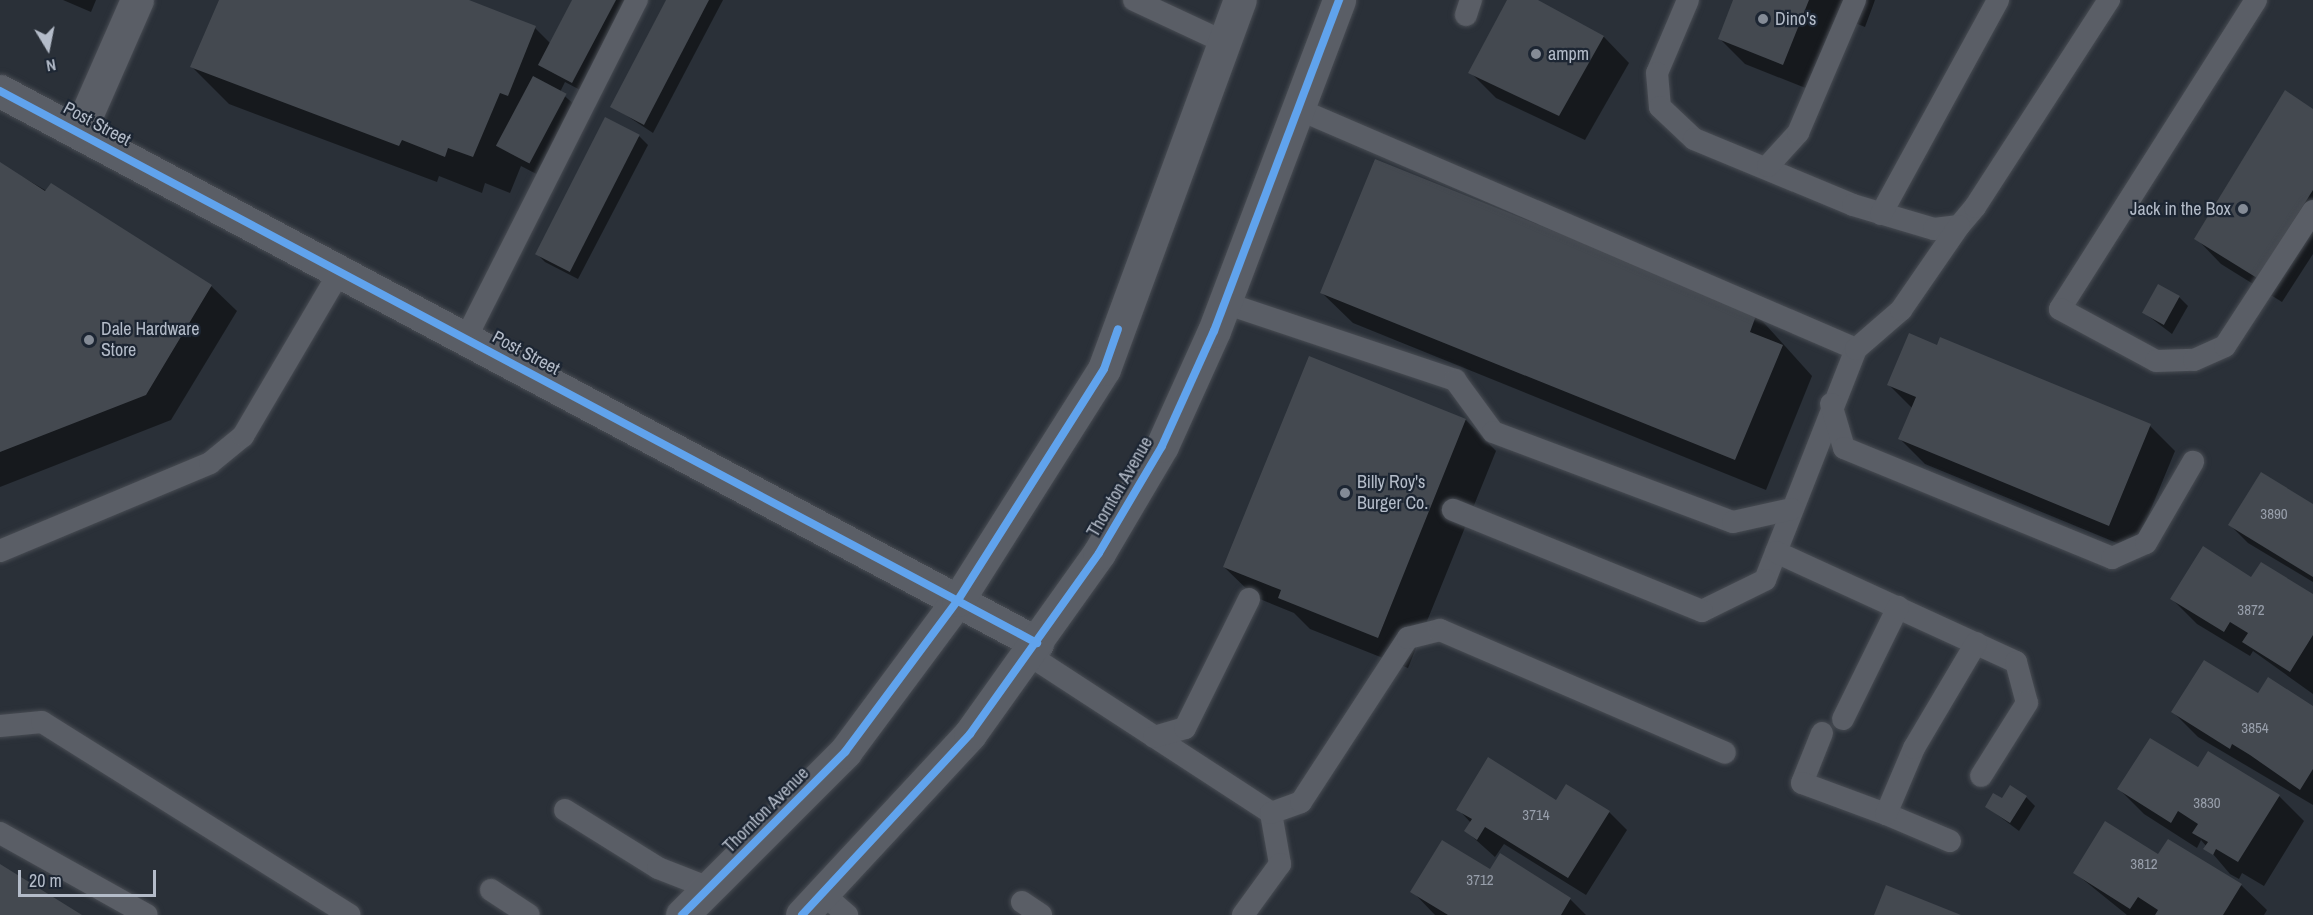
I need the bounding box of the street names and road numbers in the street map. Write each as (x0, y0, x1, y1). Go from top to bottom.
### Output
street label: Post Street (60, 97, 134, 151)
street label: Post Street (489, 326, 563, 380)
street label: Thornton Avenue (1082, 433, 1158, 541)
street label: Thornton Avenue (718, 762, 814, 858)

